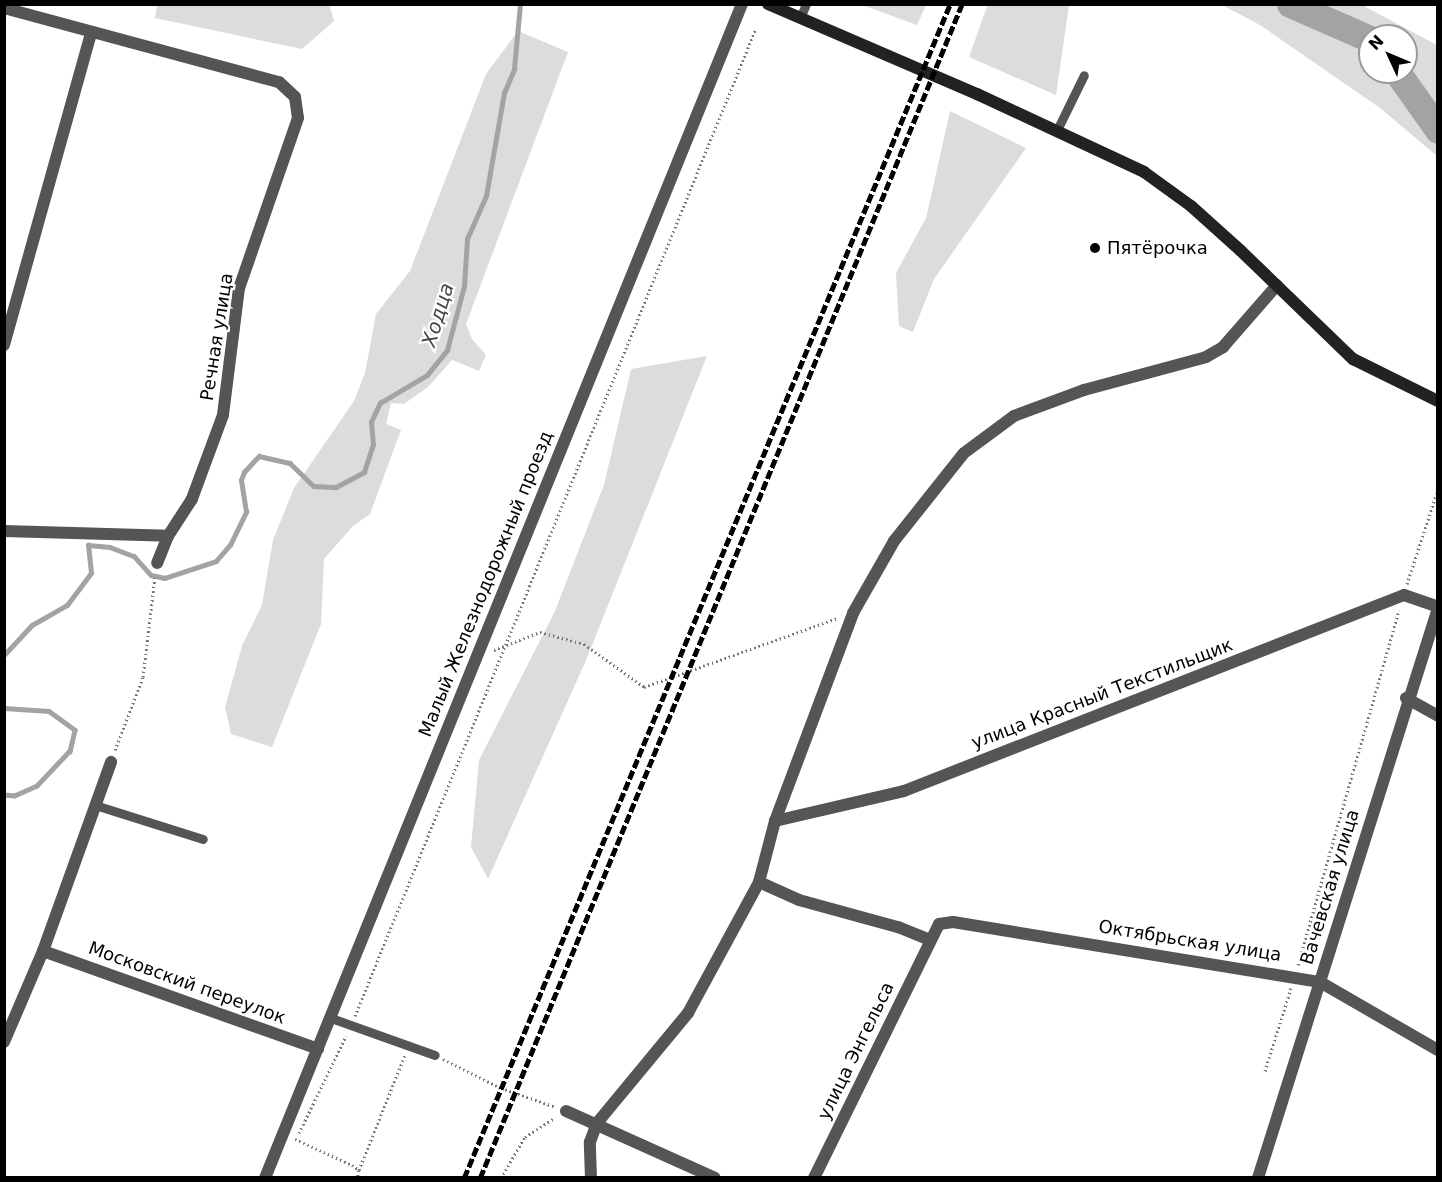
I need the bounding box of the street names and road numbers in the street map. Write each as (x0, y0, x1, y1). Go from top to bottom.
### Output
street label: Речная улица (196, 272, 238, 402)
street label: Малый Железнодорожный проезд (415, 428, 557, 740)
street label: улица Красный Текстильщик (968, 634, 1236, 754)
street label: Вачевская улица (1296, 807, 1364, 967)
street label: Октябрьская улица (1097, 916, 1283, 966)
street label: Московский переулок (85, 937, 289, 1029)
street label: улица Энгельса (813, 979, 899, 1123)

